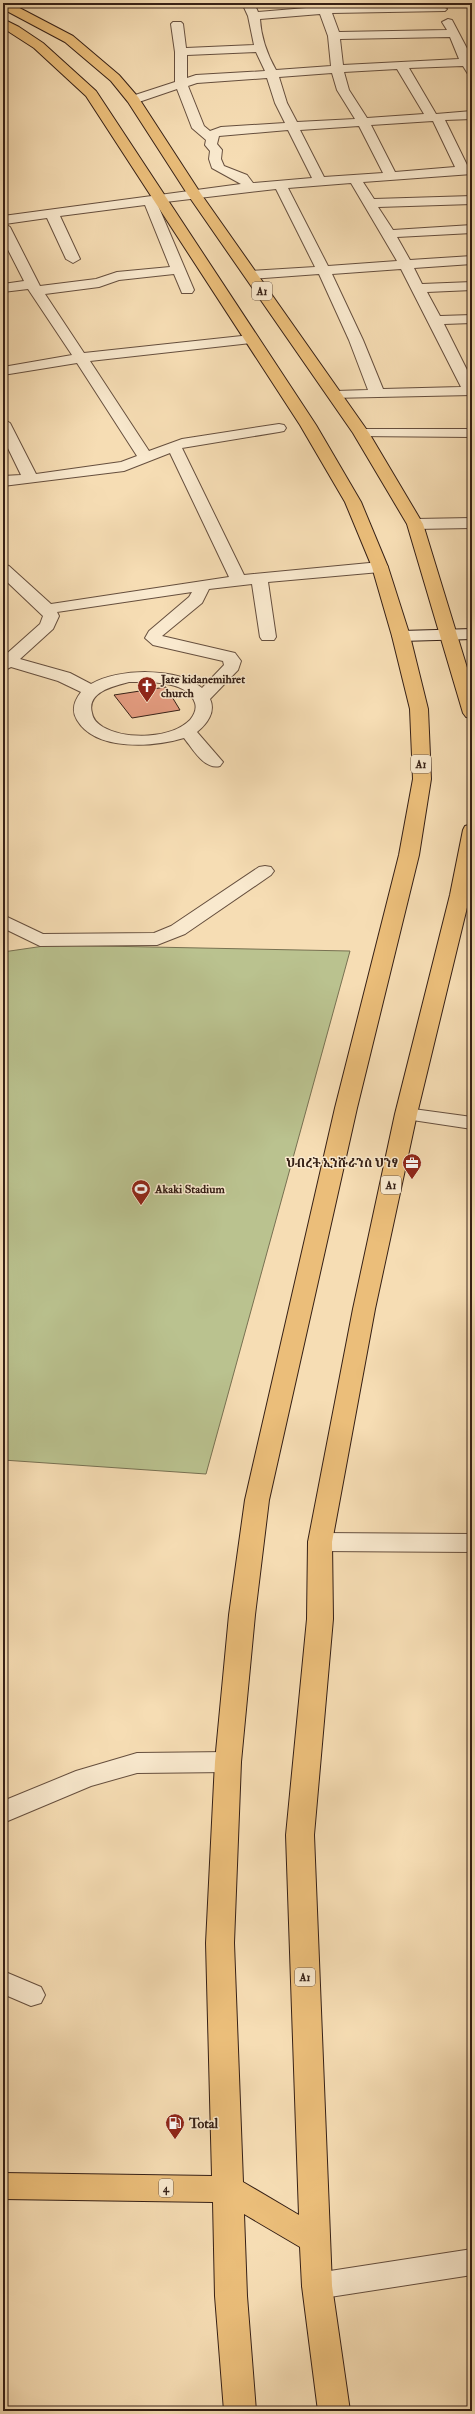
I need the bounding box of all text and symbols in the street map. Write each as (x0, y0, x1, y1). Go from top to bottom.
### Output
road number: A1 (252, 282, 272, 300)
place label: Jate kidanemihret church (160, 672, 245, 701)
church icon: Jate kidanemihret church (136, 675, 158, 703)
road number: A1 (411, 755, 431, 773)
office icon: ህብረት ኢንሹራንስ ህንፃ (401, 1152, 423, 1180)
place label: ህብረት ኢንሹራንስ ህንፃ (286, 1156, 398, 1171)
road number: A1 (381, 1176, 401, 1194)
sports icon: Akaki Stadium (130, 1178, 152, 1206)
place label: Akaki Stadium (154, 1182, 225, 1197)
road number: A1 (295, 1968, 315, 1986)
fuel station icon: Total (164, 2112, 186, 2140)
place label: Total (188, 2115, 219, 2132)
road number: 4 (159, 2179, 173, 2197)

